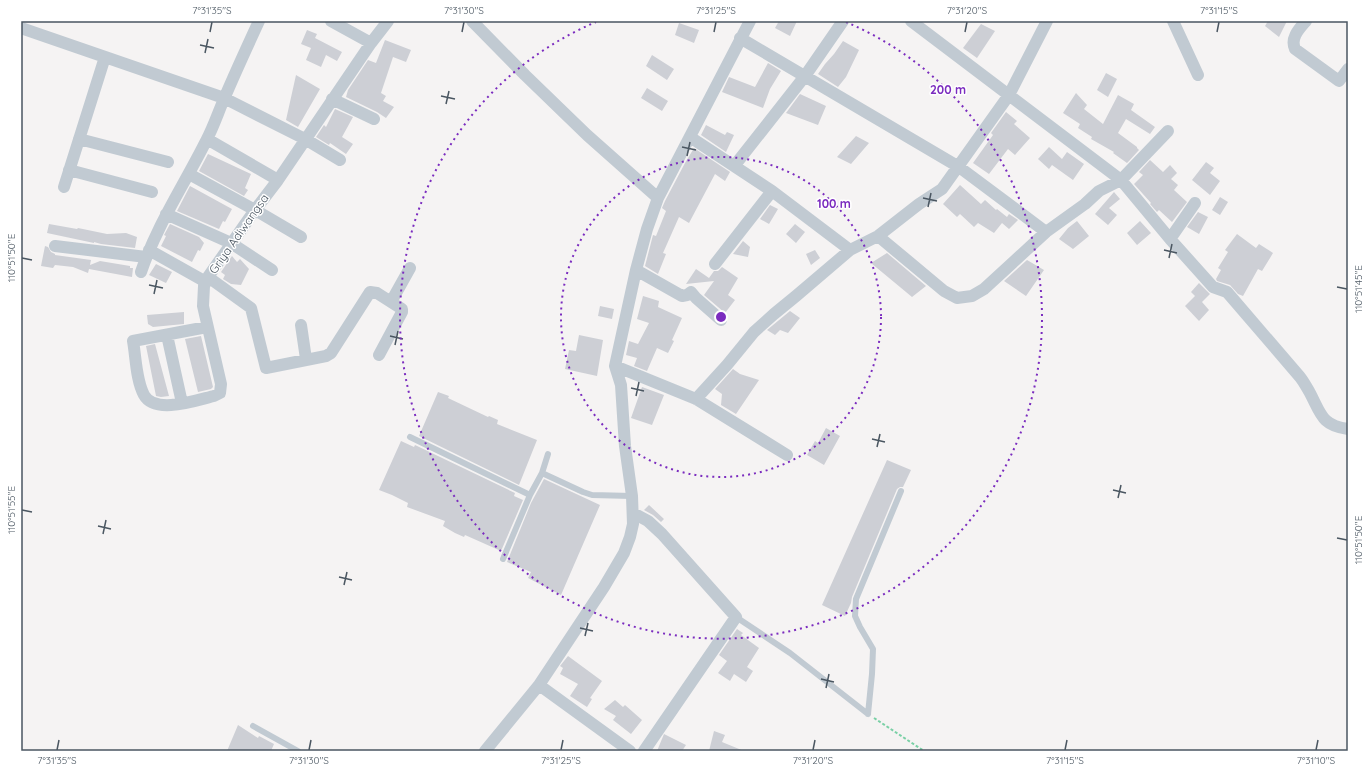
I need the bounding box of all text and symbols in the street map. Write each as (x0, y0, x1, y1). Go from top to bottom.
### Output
text: 7°31'35"S (192, 4, 232, 17)
text: 7°31'30"S (444, 4, 484, 17)
text: 7°31'25"S (696, 4, 736, 17)
text: 7°31'20"S (947, 4, 988, 17)
text: 7°31'15"S (1200, 4, 1238, 17)
text: 200 m (930, 82, 966, 97)
street label: Griya Adiwangsa (205, 191, 272, 277)
text: 100 m (817, 196, 851, 211)
text: 110°51'50"E (5, 233, 18, 282)
text: 110°51'45"E (1352, 265, 1365, 313)
centre of rings (714, 310, 728, 324)
text: 110°51'55"E (5, 486, 18, 534)
text: 110°51'50"E (1352, 515, 1365, 564)
text: 7°31'35"S (37, 754, 77, 767)
text: 7°31'30"S (289, 754, 329, 767)
text: 7°31'25"S (541, 754, 581, 767)
text: 7°31'20"S (793, 754, 834, 767)
text: 7°31'15"S (1046, 754, 1084, 767)
text: 7°31'10"S (1297, 754, 1336, 767)

